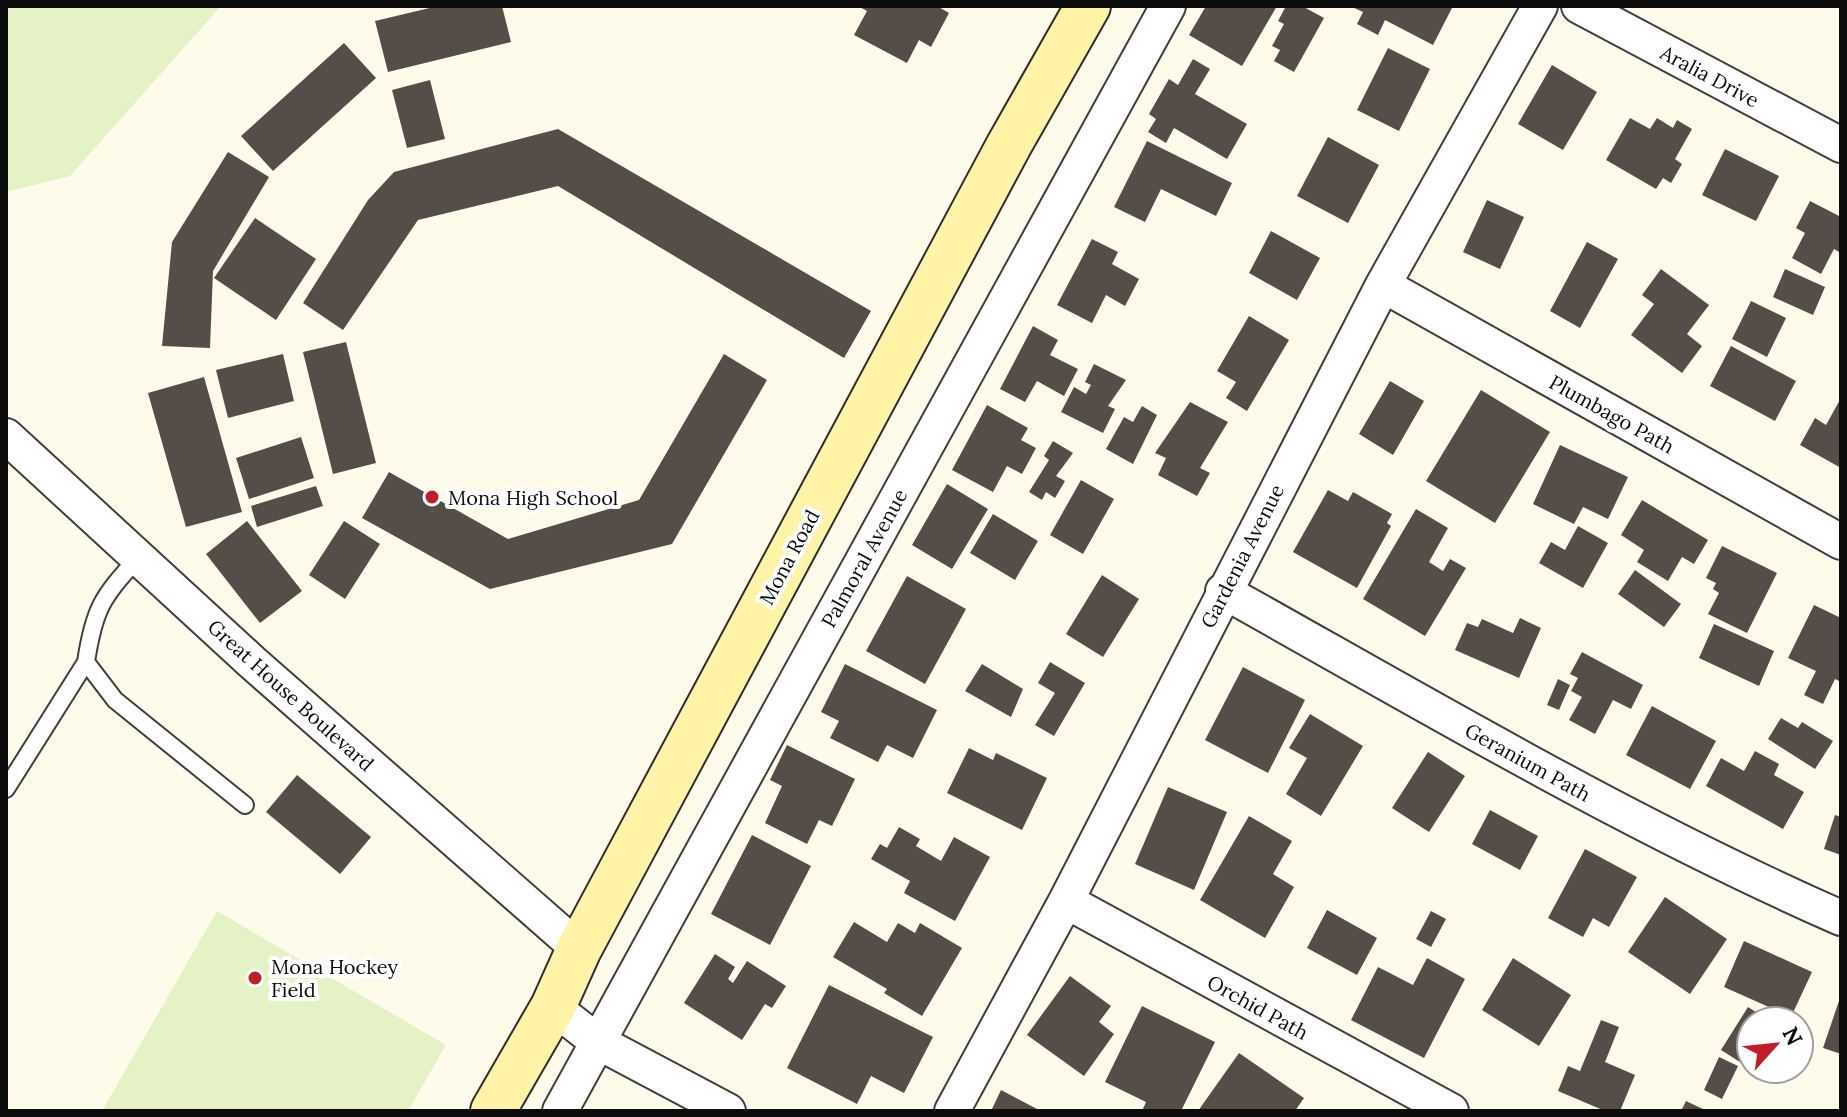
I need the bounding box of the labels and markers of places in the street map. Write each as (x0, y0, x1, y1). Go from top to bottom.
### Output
place label: Mona High School (448, 485, 618, 510)
marker: Mona High School (423, 488, 441, 506)
place label: Mona Hockey Field (271, 954, 398, 1002)
marker: Mona Hockey Field (246, 969, 264, 987)

